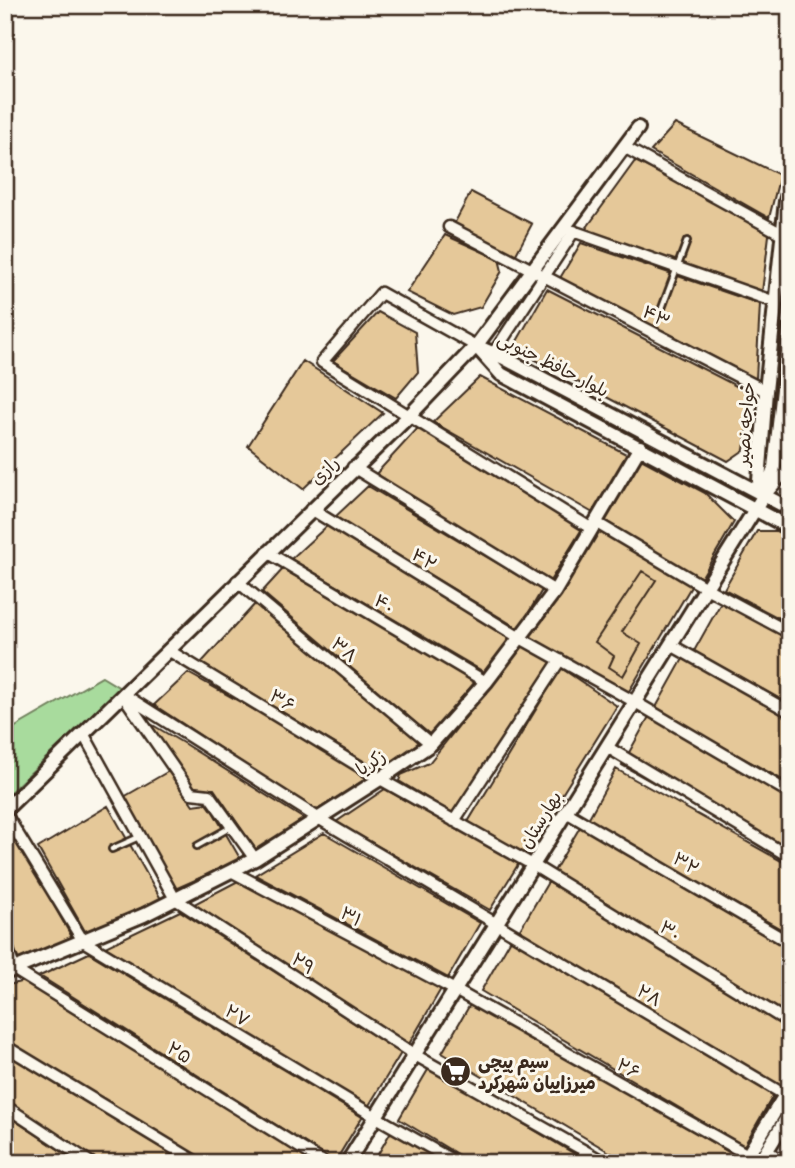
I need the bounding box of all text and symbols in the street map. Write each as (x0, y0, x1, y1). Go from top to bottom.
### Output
street label: ۴۳ (638, 300, 674, 334)
street label: بلوار حافظ جنوبی (494, 327, 612, 403)
street label: خواجه نصیر (731, 381, 760, 469)
street label: رازی (306, 452, 344, 490)
street label: ۴۲ (407, 543, 441, 577)
street label: ۴۰ (370, 589, 398, 619)
street label: ۳۸ (326, 632, 362, 668)
street label: ۳۶ (265, 685, 299, 717)
street label: زکریا (352, 745, 390, 781)
street label: بهارستان (515, 787, 567, 853)
street label: ۳۲ (669, 847, 703, 881)
street label: ۳۱ (336, 902, 366, 932)
street label: ۳۰ (655, 916, 685, 946)
street label: ۲۹ (287, 948, 319, 980)
street label: ۲۸ (632, 980, 666, 1012)
street label: ۲۷ (220, 1000, 254, 1032)
street label: ۲۵ (162, 1037, 196, 1069)
place label: سیم پیچی میرزاییان شهرکرد (478, 1051, 596, 1095)
street label: ۲۶ (612, 1053, 644, 1085)
supermarket icon: سیم پیچی میرزاییان شهرکرد (438, 1055, 472, 1089)

